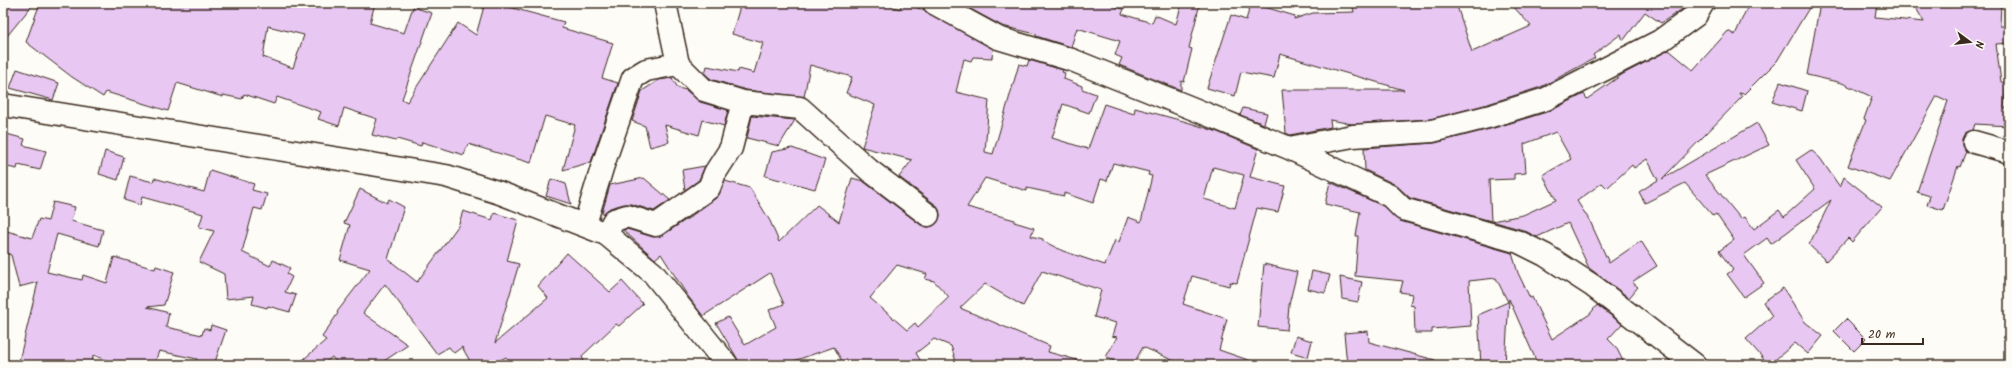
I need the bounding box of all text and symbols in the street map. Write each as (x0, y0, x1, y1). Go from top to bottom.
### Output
north arrow (1950, 22, 1990, 62)
text: N (1969, 39, 1988, 50)
scale bar (1862, 320, 1923, 346)
text: 20 m (1868, 325, 1896, 344)

